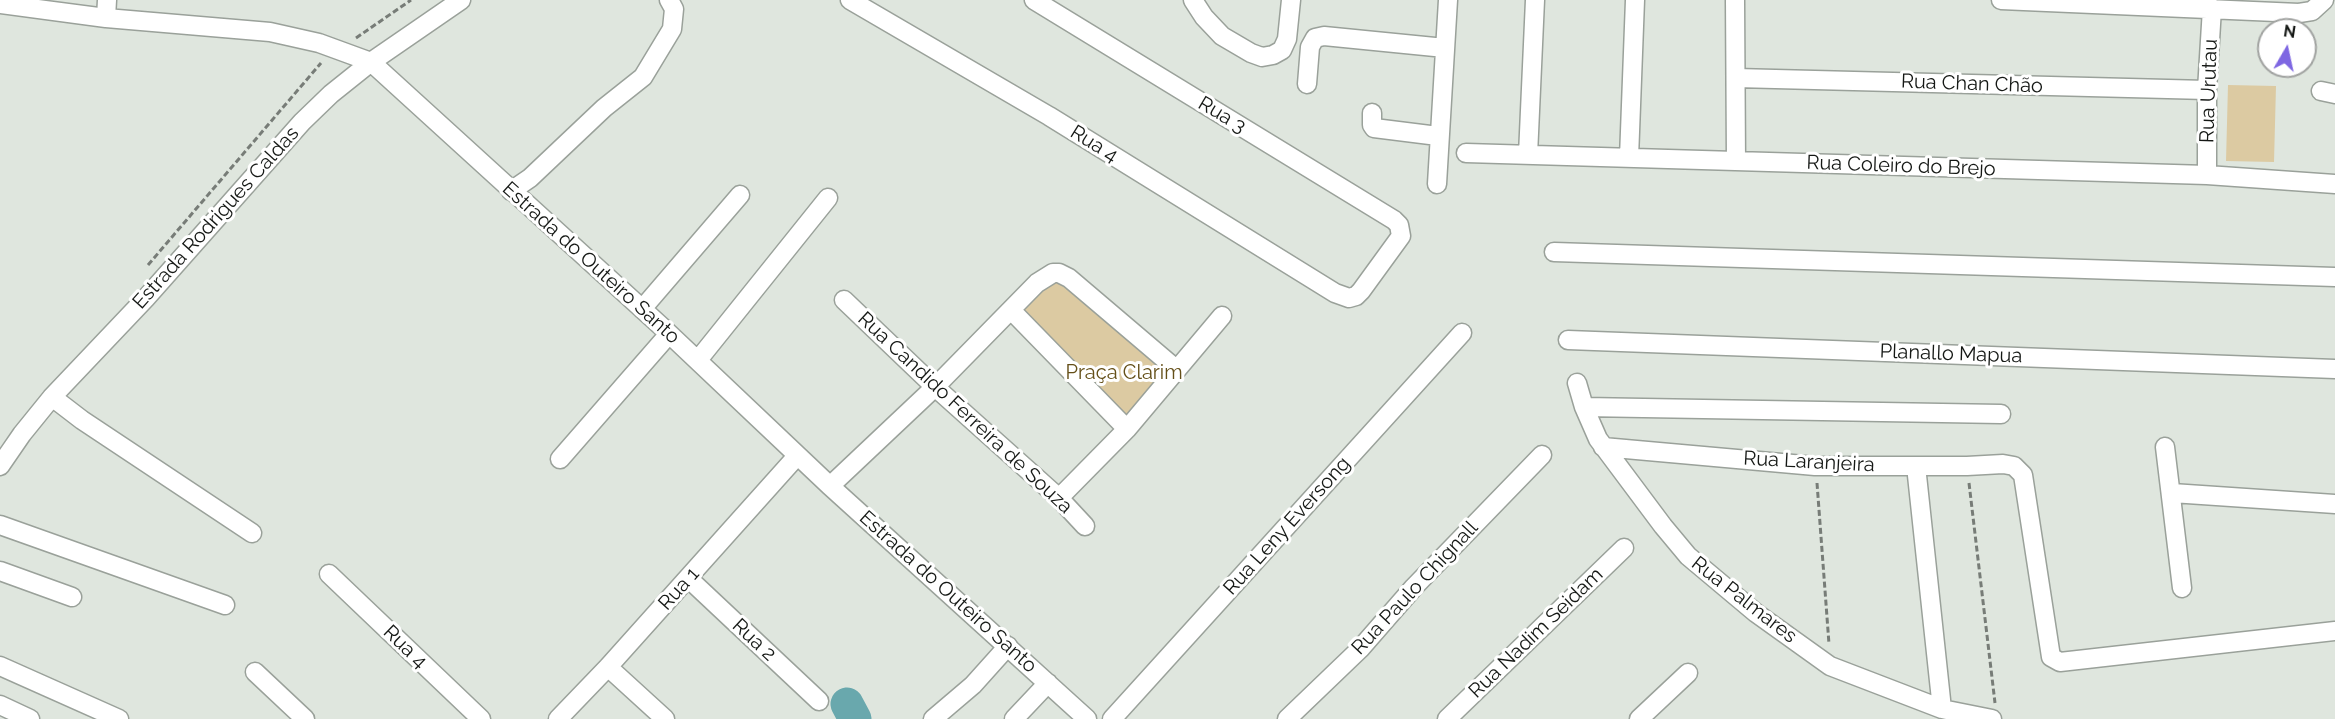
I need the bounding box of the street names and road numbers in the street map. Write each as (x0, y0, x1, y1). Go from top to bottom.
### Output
street label: Rua Urutau (2195, 39, 2223, 143)
street label: Rua Chan Chão (1901, 70, 2043, 98)
street label: Rua 3 (1194, 91, 1250, 139)
street label: Rua 4 (1066, 120, 1122, 168)
street label: Estrada Rodrigues Caldas (128, 122, 304, 314)
street label: Rua Coleiro do Brejo (1806, 151, 1996, 181)
street label: Estrada do Outeiro Santo (497, 177, 685, 349)
street label: Rua Candido Ferreira de Souza (853, 307, 1077, 519)
street label: Planallo Mapua (1879, 340, 2023, 368)
street label: Rua Laranjeira (1743, 447, 1875, 477)
street label: Rua Leny Eversong (1219, 452, 1355, 600)
street label: Estrada do Outeiro Santo (854, 506, 1042, 678)
street label: Rua Paulo Chignall (1347, 516, 1483, 660)
street label: Rua Palmares (1687, 552, 1801, 648)
street label: Rua 1 (654, 563, 704, 615)
street label: Rua Nadim Seidam (1464, 563, 1608, 703)
street label: Rua 2 (727, 614, 781, 666)
street label: Rua 4 (378, 620, 432, 674)

